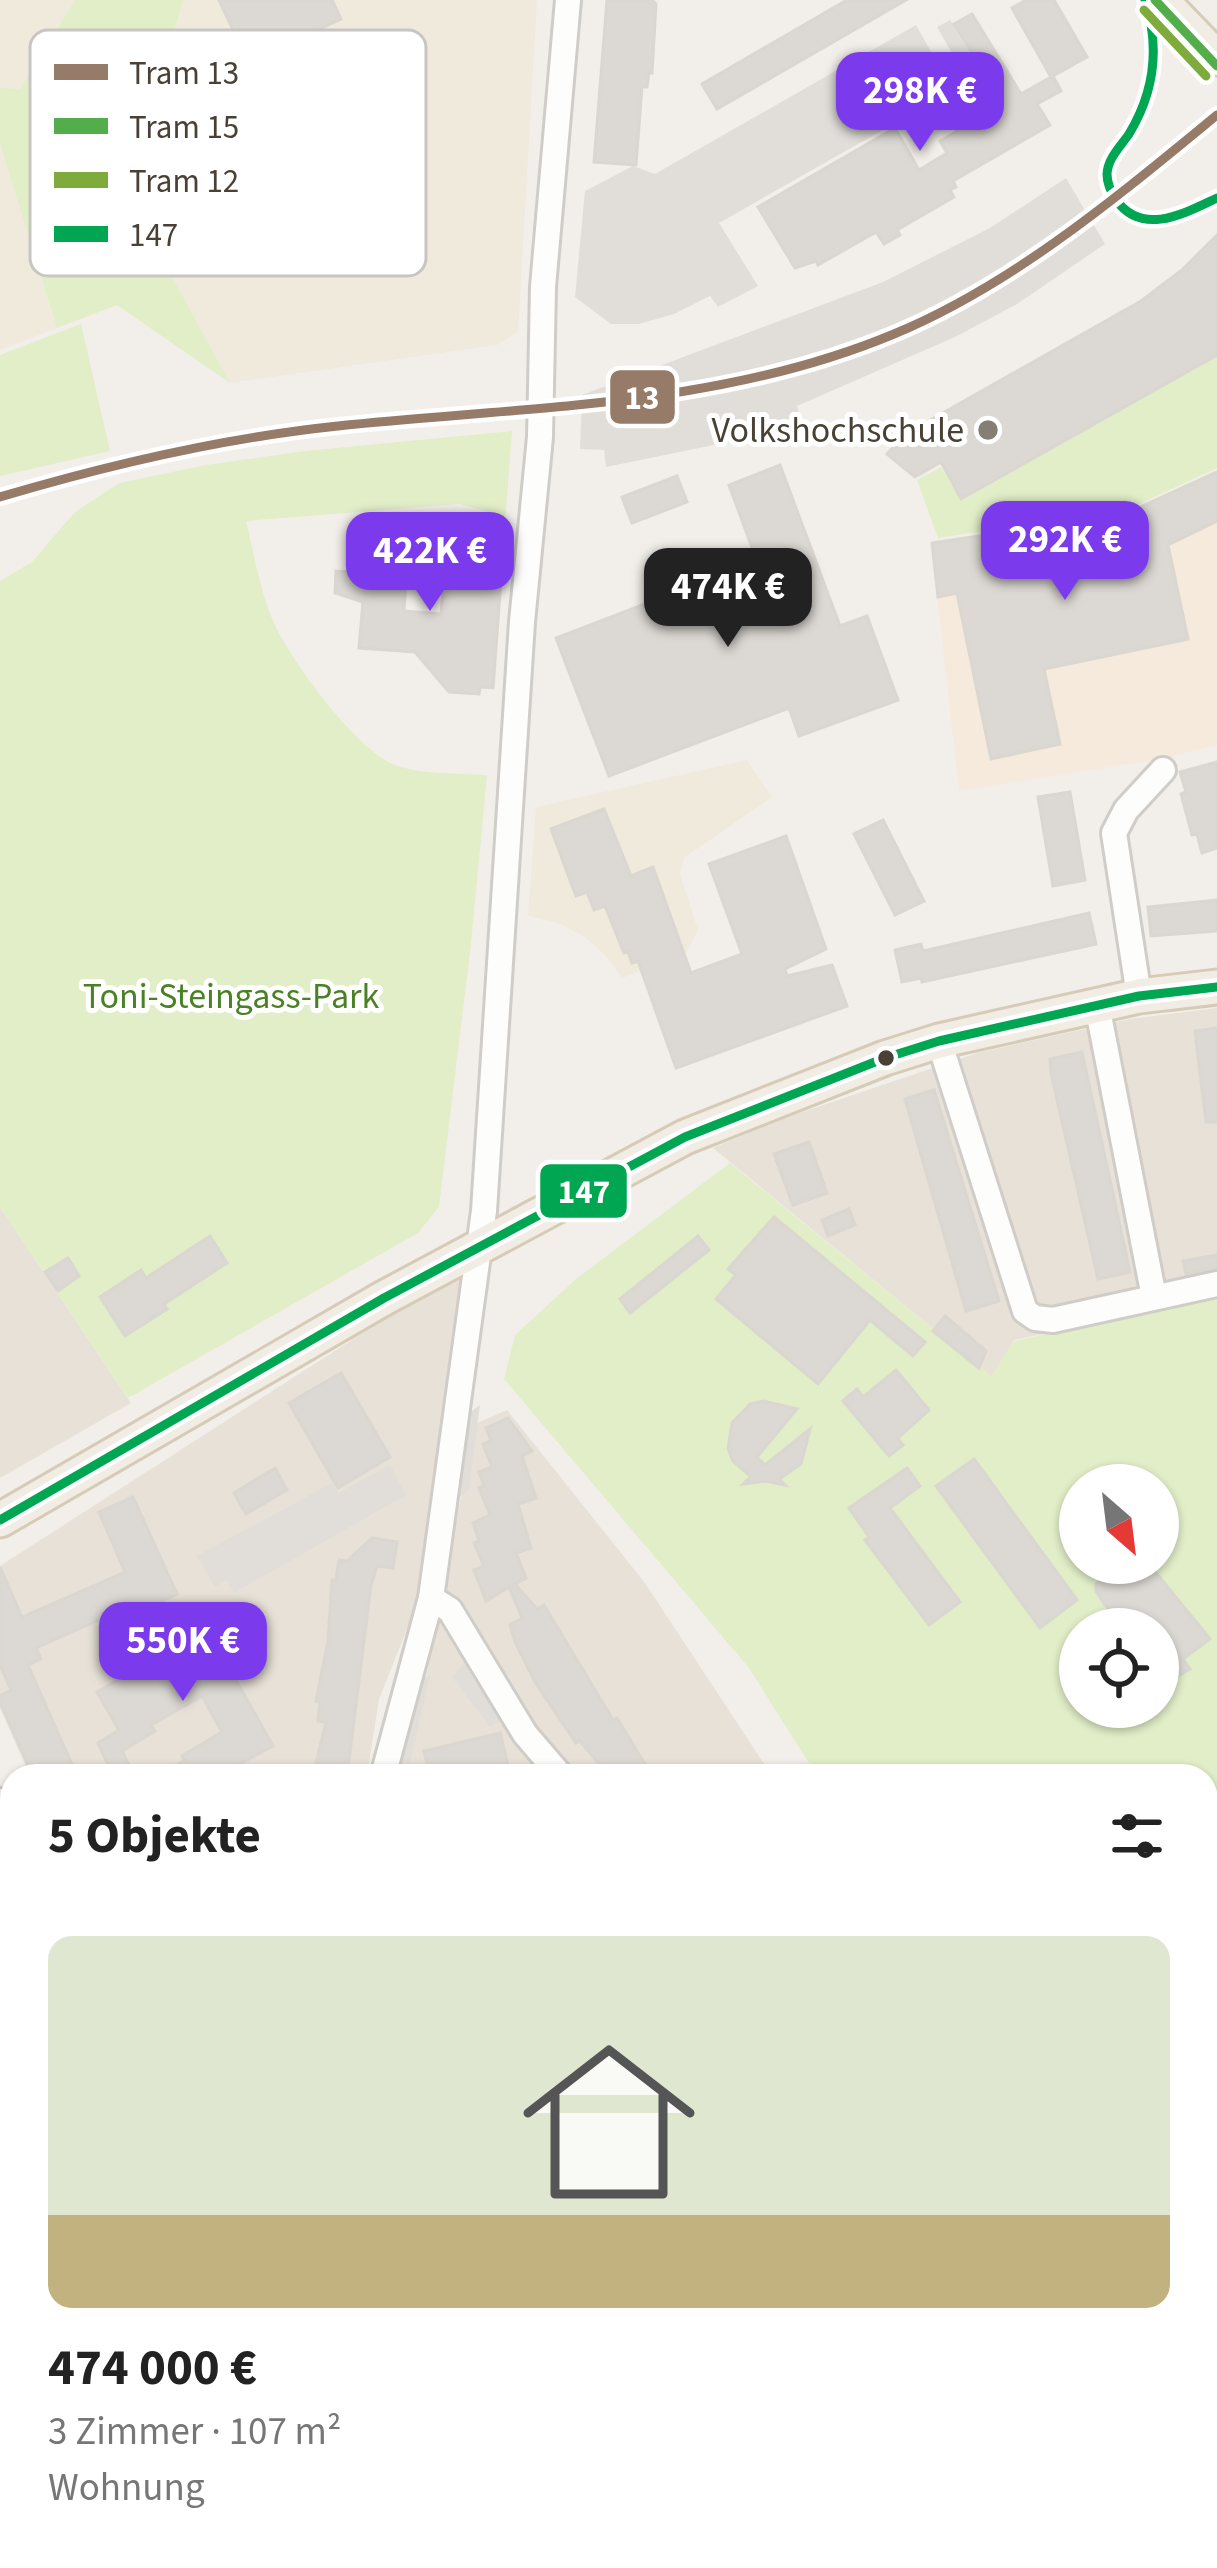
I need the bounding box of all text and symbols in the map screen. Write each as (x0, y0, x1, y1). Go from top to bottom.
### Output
legend (30, 30, 426, 276)
text: Tram 13 (129, 50, 239, 97)
pin: 298K € (822, 52, 1018, 154)
text: 298K € (863, 63, 977, 119)
text: Tram 15 (129, 104, 239, 151)
text: Tram 12 (129, 158, 239, 205)
text: 147 (129, 212, 178, 259)
line badge: 13 (608, 368, 677, 426)
text: 13 (625, 375, 659, 422)
place label: Volkshochschule (712, 405, 964, 456)
marker: Volkshochschule (975, 417, 1001, 443)
pin: 292K € (967, 501, 1163, 603)
pin: 422K € (332, 512, 528, 614)
text: 292K € (1008, 512, 1122, 568)
text: 422K € (373, 523, 487, 579)
pin: 474K € (630, 548, 826, 650)
text: 474K € (671, 559, 785, 615)
park label: Toni-Steingass-Park (83, 971, 380, 1022)
unlabelled marker (875, 1047, 897, 1069)
line badge: 147 (538, 1162, 629, 1220)
text: 147 (558, 1169, 610, 1216)
north arrow (1059, 1464, 1179, 1584)
map controls (1059, 1464, 1179, 1728)
pin: 550K € (85, 1602, 281, 1704)
button: locate (1059, 1608, 1179, 1728)
text: 550K € (126, 1613, 240, 1669)
text: 5 Objekte (48, 1800, 261, 1872)
icon: filters (1104, 1803, 1170, 1869)
icon: home (501, 2014, 717, 2230)
text: 474 000 € (48, 2332, 257, 2404)
text: 3 Zimmer · 107 m² (48, 2404, 341, 2460)
text: Wohnung (48, 2460, 205, 2516)

